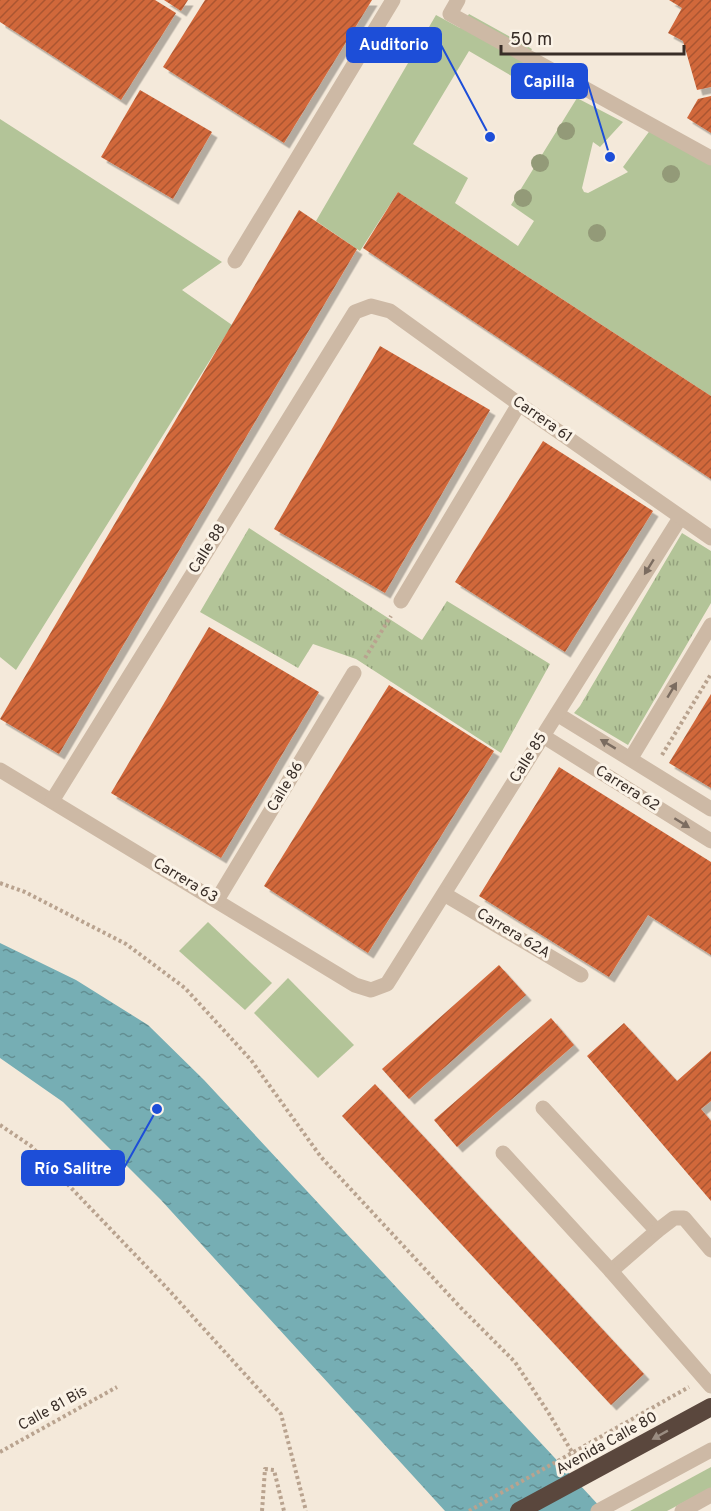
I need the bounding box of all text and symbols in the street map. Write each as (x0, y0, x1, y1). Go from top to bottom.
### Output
scale bar (501, 18, 684, 56)
callout: Auditorio (347, 28, 441, 62)
text: 50 m (510, 29, 552, 52)
text: Auditorio (359, 36, 429, 56)
callout: Capilla (512, 64, 587, 98)
text: Capilla (523, 73, 575, 93)
street label: Carrera 61 (508, 393, 576, 447)
street label: Calle 88 (185, 520, 231, 578)
one-way arrow (643, 559, 654, 575)
one-way arrow (666, 682, 677, 698)
street label: Calle 85 (506, 729, 552, 787)
one-way arrow (600, 739, 616, 750)
street label: Calle 86 (264, 758, 308, 816)
street label: Carrera 62 (591, 762, 663, 816)
one-way arrow (674, 817, 690, 828)
street label: Carrera 63 (149, 854, 221, 908)
street label: Carrera 62A (473, 905, 553, 963)
callout: Río Salitre (22, 1151, 124, 1185)
text: Río Salitre (34, 1160, 112, 1180)
street label: Calle 81 Bis (15, 1382, 91, 1436)
street label: Avenida Calle 80 (553, 1408, 661, 1480)
one-way arrow (651, 1430, 668, 1440)

